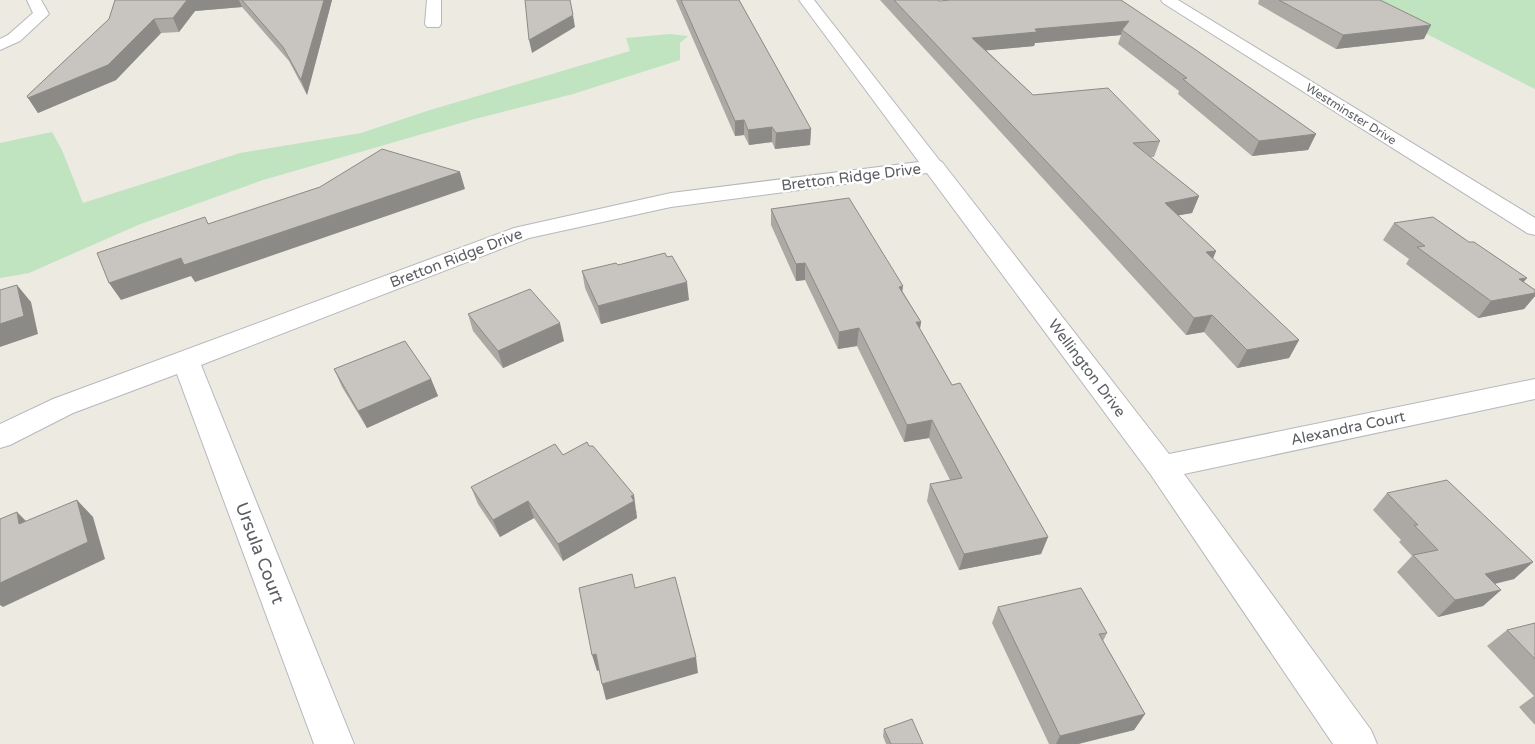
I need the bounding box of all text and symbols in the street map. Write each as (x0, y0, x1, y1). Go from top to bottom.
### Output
street label: Westminster Drive (1303, 80, 1399, 148)
street label: Bretton Ridge Drive (780, 160, 922, 194)
street label: Bretton Ridge Drive (387, 224, 525, 292)
street label: Wellington Drive (1044, 316, 1130, 420)
street label: Alexandra Court (1289, 407, 1407, 449)
street label: Ursula Court (231, 499, 289, 607)

